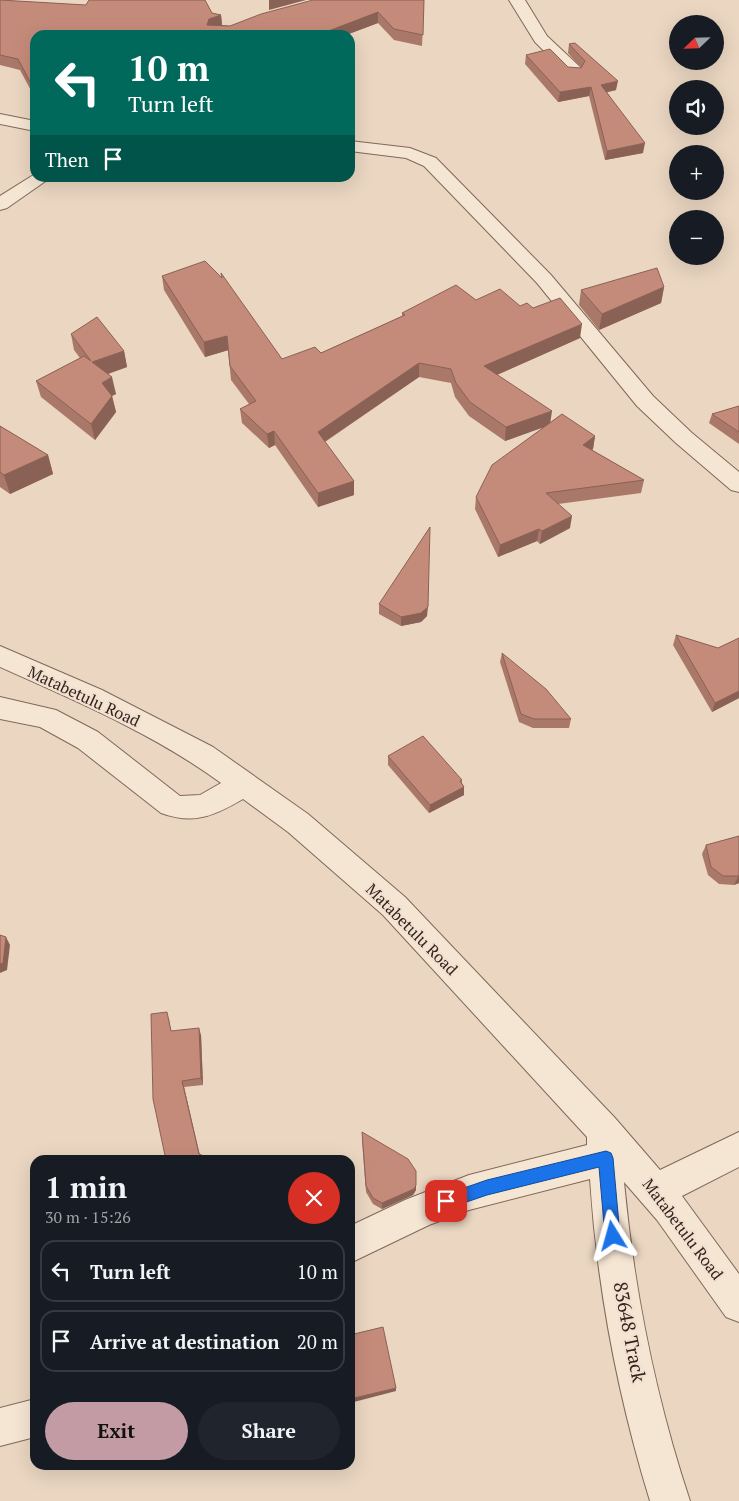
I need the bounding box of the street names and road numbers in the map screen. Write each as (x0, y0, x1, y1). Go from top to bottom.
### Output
street label: Matabetulu Road (24, 660, 144, 732)
street label: Matabetulu Road (361, 878, 463, 980)
street label: Matabetulu Road (638, 1174, 728, 1284)
street label: 83648 Track (608, 1279, 653, 1385)

